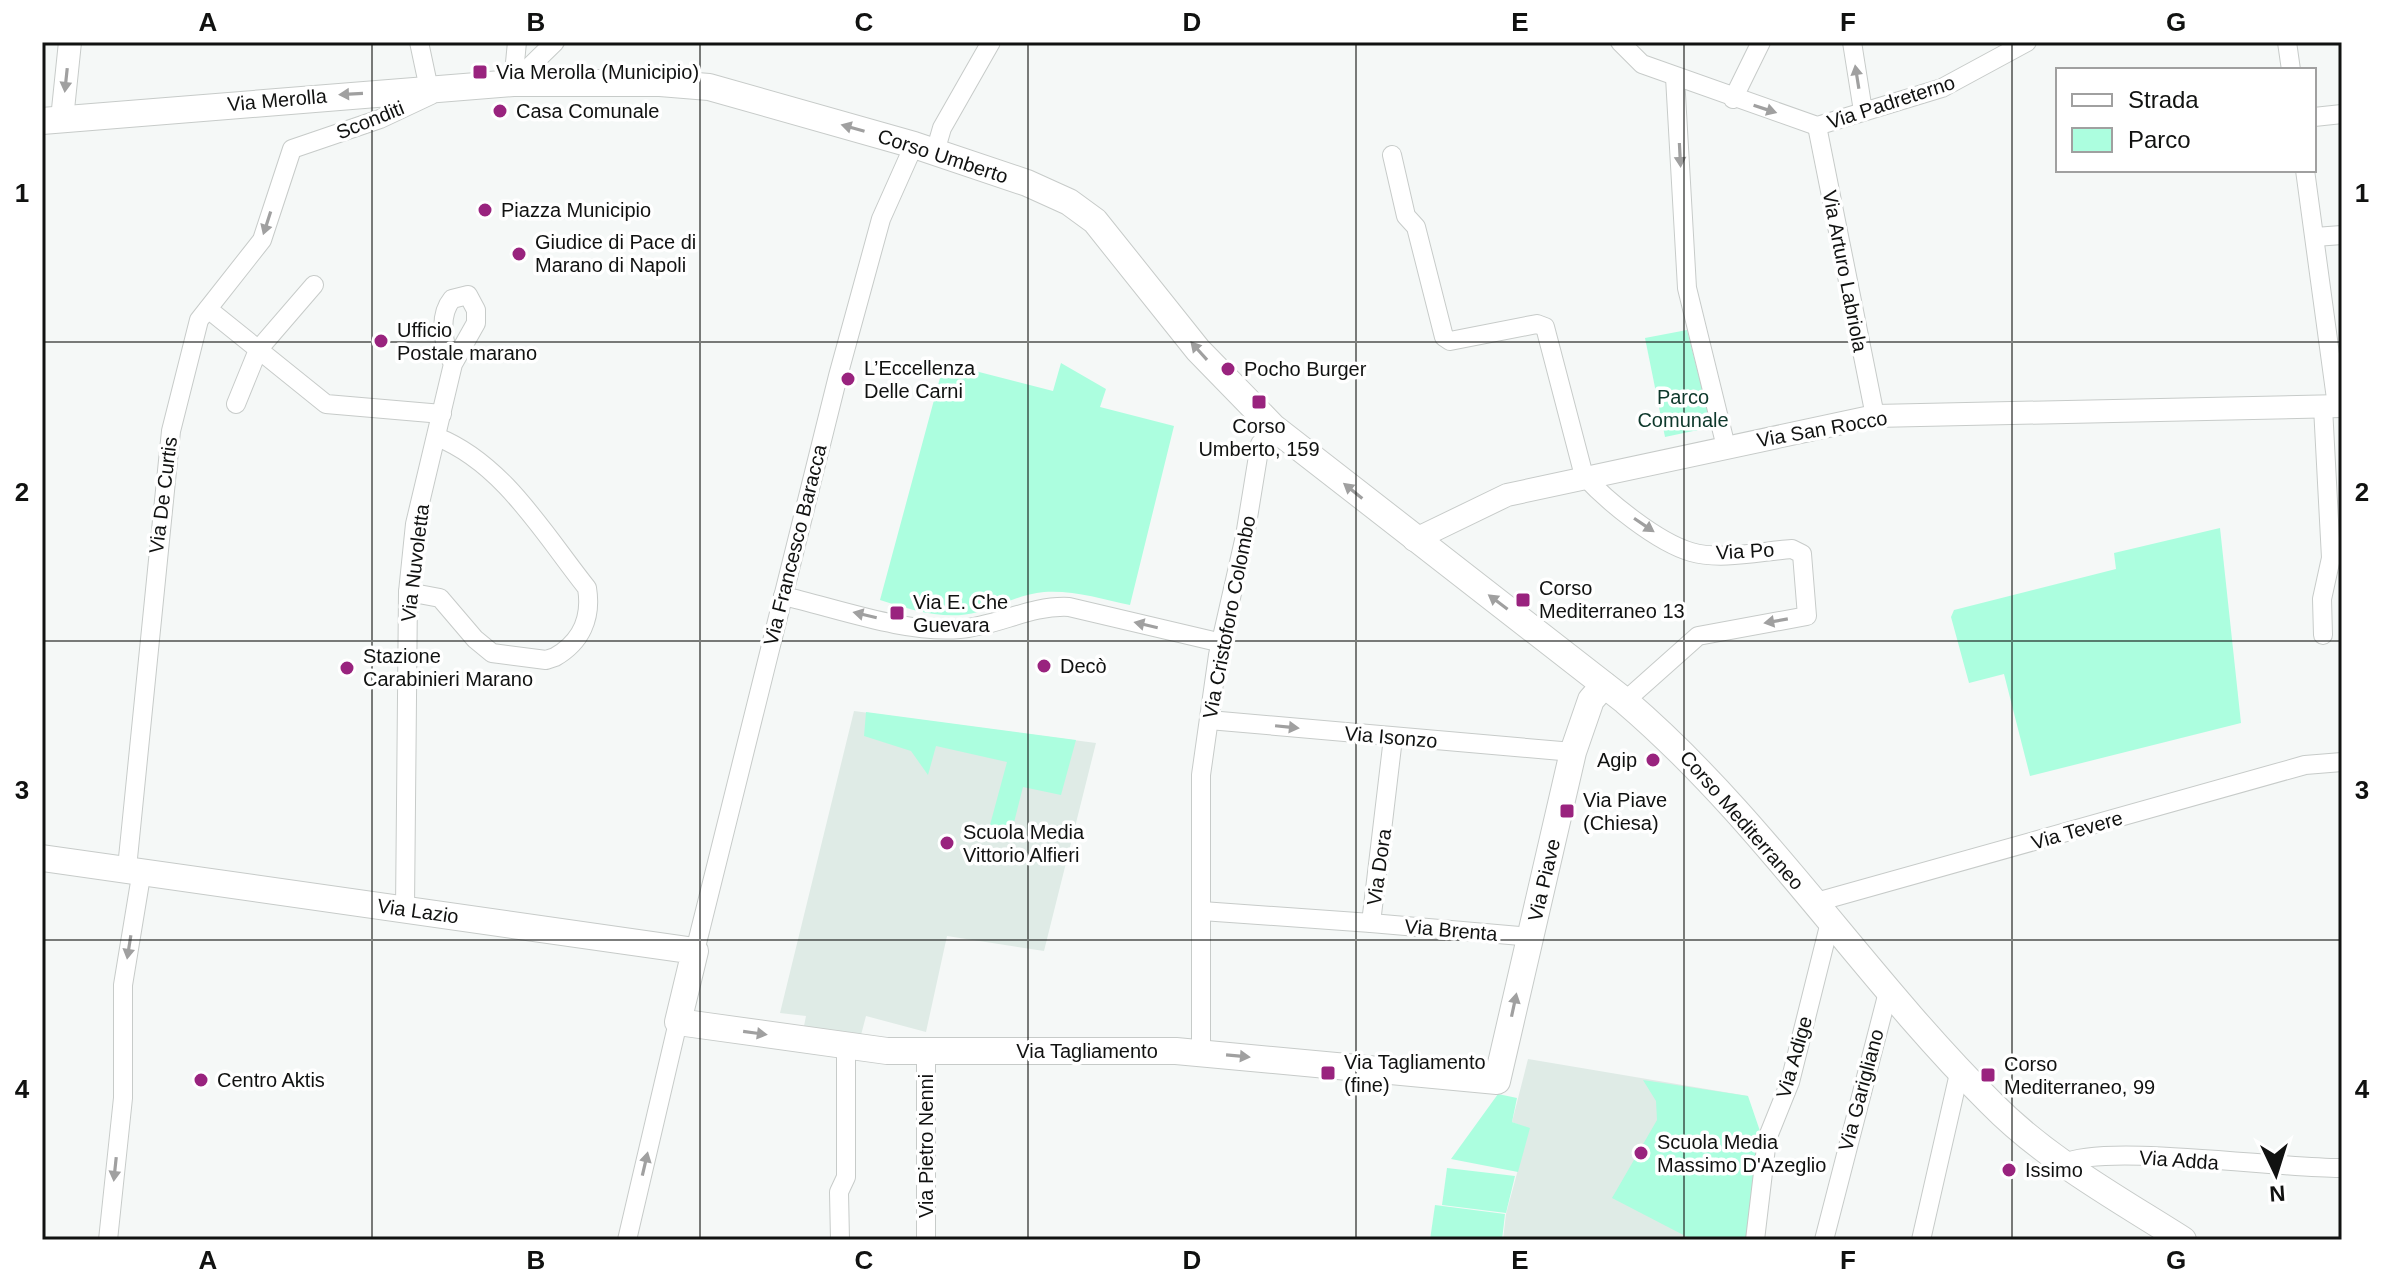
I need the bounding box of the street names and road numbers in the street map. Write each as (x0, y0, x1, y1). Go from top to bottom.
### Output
street label: Via Padreterno (1824, 71, 1958, 133)
street label: Via Merolla (226, 85, 328, 115)
street label: Sconditi (333, 96, 407, 144)
street label: Corso Umberto (875, 125, 1011, 187)
street label: Via Arturo Labriola (1819, 188, 1872, 355)
street label: Via San Rocco (1755, 407, 1889, 451)
street label: Via De Curtis (145, 435, 181, 555)
street label: Via Francesco Baracca (759, 441, 831, 648)
street label: Via Nuvoletta (397, 502, 433, 623)
street label: Via Cristoforo Colombo (1199, 514, 1259, 720)
street label: Via Po (1715, 538, 1775, 564)
street label: Via Isonzo (1344, 722, 1438, 752)
street label: Corso Mediterraneo (1676, 746, 1808, 894)
street label: Via Tevere (2029, 807, 2125, 853)
street label: Via Dora (1363, 826, 1395, 907)
street label: Via Piave (1524, 837, 1564, 923)
street label: Via Lazio (376, 894, 460, 928)
street label: Via Brenta (1404, 915, 1499, 945)
street label: Via Adige (1772, 1014, 1816, 1100)
street label: Via Garigliano (1834, 1027, 1888, 1153)
street label: Via Tagliamento (1016, 1040, 1158, 1062)
street label: Via Pietro Nenni (915, 1074, 937, 1218)
street label: Via Adda (2138, 1146, 2220, 1174)

